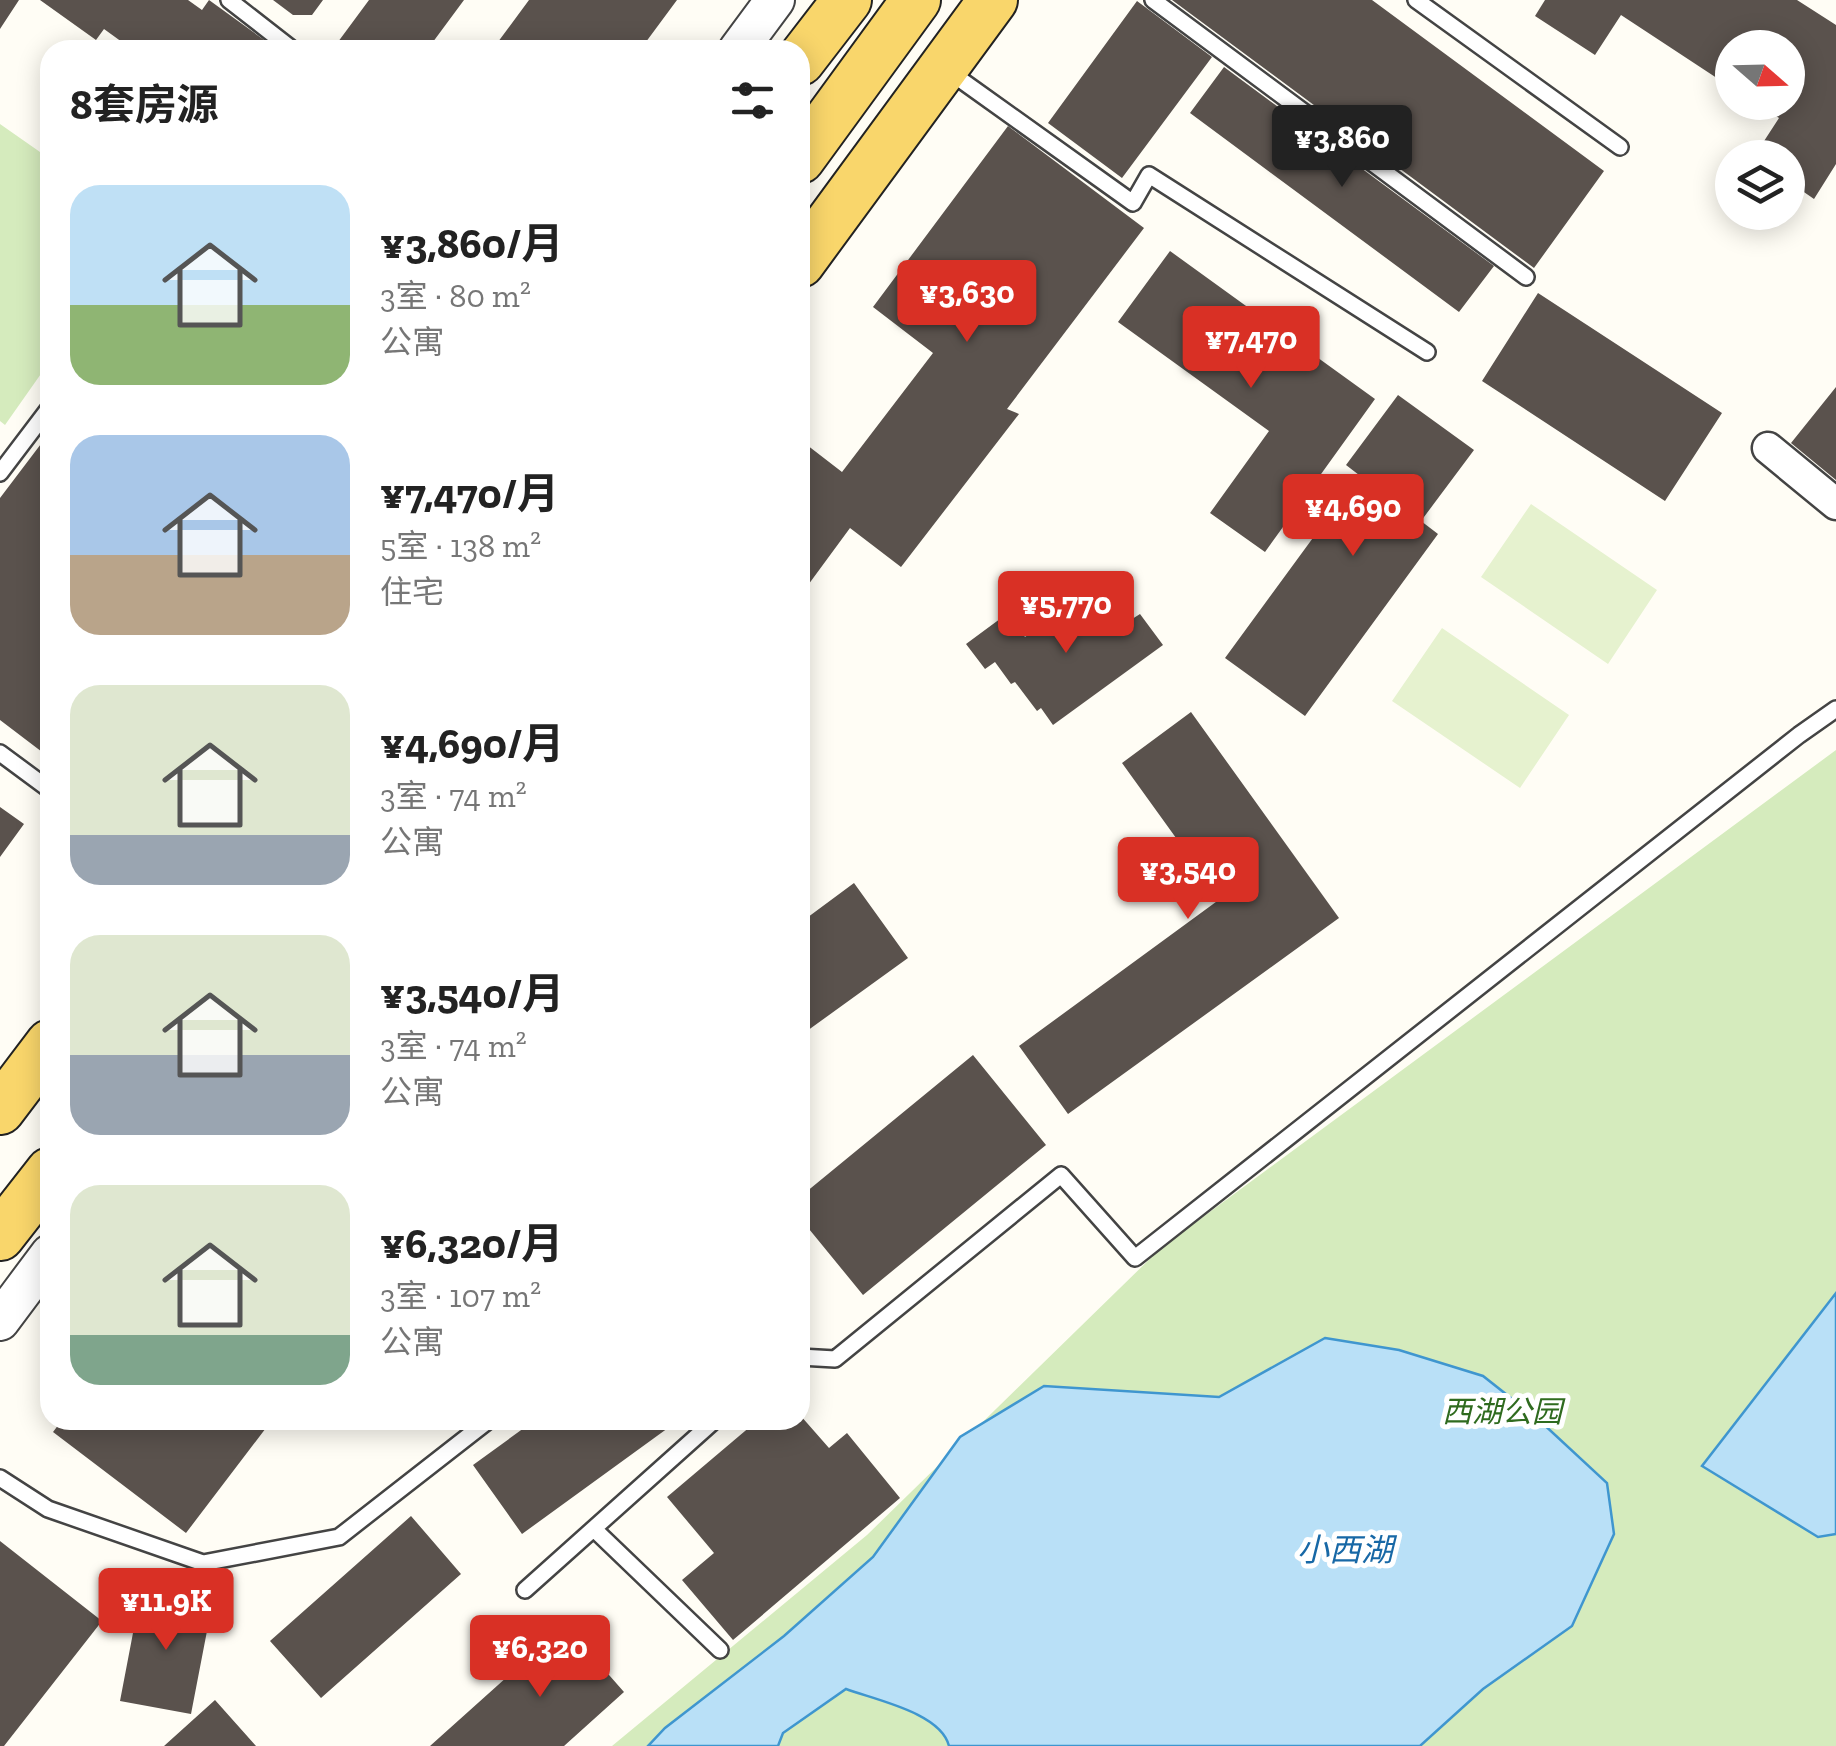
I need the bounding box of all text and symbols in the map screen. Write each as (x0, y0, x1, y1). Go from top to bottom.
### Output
north arrow (1715, 30, 1805, 120)
map controls (1715, 30, 1805, 230)
icon: filters (725, 73, 780, 128)
text: 8套房源 (70, 79, 219, 130)
pin: ¥3,860 (1261, 105, 1423, 190)
text: ¥3,860 (1294, 118, 1390, 156)
button: layers (1715, 140, 1805, 230)
text: ¥3,860/月 (380, 218, 563, 269)
icon: home (150, 225, 270, 345)
pin: ¥3,630 (886, 260, 1048, 345)
text: ¥3,630 (919, 273, 1015, 311)
text: 3室 · 80 m² (380, 277, 531, 315)
pin: ¥7,470 (1170, 306, 1332, 391)
text: ¥7,470 (1205, 319, 1297, 357)
text: 公寓 (380, 323, 444, 361)
text: ¥7,470/月 (380, 468, 559, 519)
pin: ¥4,690 (1272, 474, 1434, 559)
icon: home (150, 475, 270, 595)
text: ¥4,690 (1305, 487, 1401, 525)
text: 5室 · 138 m² (380, 527, 541, 565)
pin: ¥5,770 (985, 571, 1147, 656)
text: 住宅 (380, 573, 444, 611)
text: ¥5,770 (1020, 584, 1112, 622)
text: ¥4,690/月 (380, 718, 564, 769)
icon: home (150, 725, 270, 845)
text: 3室 · 74 m² (380, 777, 527, 815)
text: 公寓 (380, 823, 444, 861)
pin: ¥3,540 (1107, 837, 1269, 922)
text: ¥3,540 (1140, 850, 1236, 888)
text: ¥3,540/月 (380, 968, 564, 1019)
icon: home (150, 975, 270, 1095)
text: 3室 · 74 m² (380, 1027, 527, 1065)
text: 公寓 (380, 1073, 444, 1111)
text: ¥6,320/月 (380, 1218, 563, 1269)
icon: home (150, 1225, 270, 1345)
text: 3室 · 107 m² (380, 1277, 541, 1315)
text: 公寓 (380, 1323, 444, 1361)
park label: 西湖公园 (1442, 1394, 1566, 1430)
water label: 小西湖 (1297, 1531, 1398, 1569)
pin: ¥11.9K (85, 1568, 247, 1653)
text: ¥11.9K (121, 1581, 211, 1619)
pin: ¥6,320 (459, 1615, 621, 1700)
text: ¥6,320 (492, 1628, 588, 1666)

